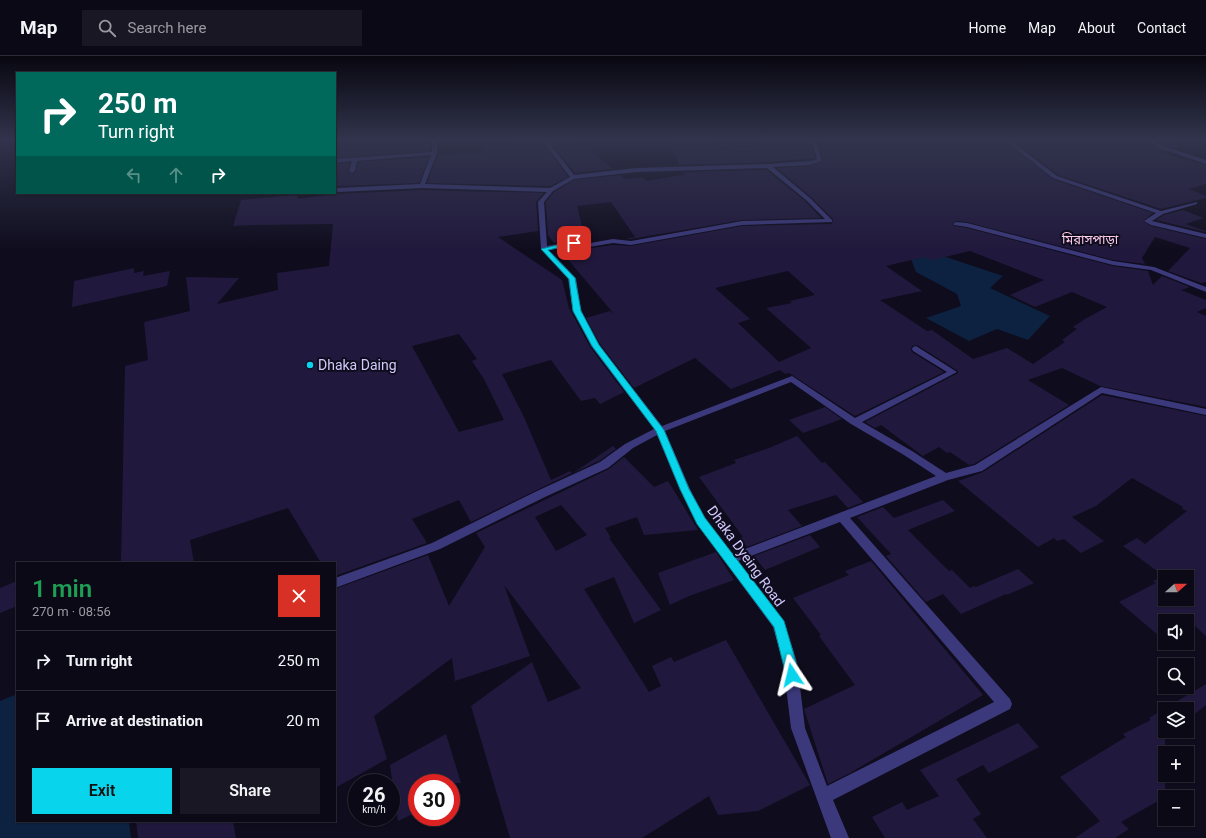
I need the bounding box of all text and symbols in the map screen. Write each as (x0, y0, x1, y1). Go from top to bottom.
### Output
search box (82, 10, 362, 46)
text: Map (20, 16, 58, 39)
icon: search (96, 17, 118, 39)
text: Search here (128, 19, 206, 37)
text: Home (968, 20, 1006, 36)
text: Map (1028, 20, 1056, 36)
text: About (1078, 20, 1115, 36)
text: Contact (1137, 20, 1186, 36)
text: 250 m (98, 87, 177, 120)
icon: right (32, 88, 84, 140)
text: Turn right (98, 121, 175, 142)
icon: left (123, 164, 145, 186)
icon: ahead (165, 164, 187, 186)
icon: right (207, 164, 229, 186)
pin (557, 226, 591, 260)
icon: arrive (563, 232, 585, 254)
district label: মিরাসপাড়া (1061, 232, 1119, 247)
place label: Dhaka Daing (318, 357, 397, 373)
marker: Dhaka Daing (305, 360, 315, 370)
street label: Dhaka Dyeing Road (704, 503, 788, 609)
north arrow (1158, 570, 1194, 606)
map controls (1158, 570, 1194, 826)
text: 1 min (32, 575, 92, 603)
button: close (278, 575, 320, 617)
text: 270 m · 08:56 (32, 604, 111, 619)
button: sound (1158, 614, 1194, 650)
icon: right (32, 650, 54, 672)
text: Turn right (66, 652, 132, 670)
text: 250 m (278, 652, 320, 670)
position arrow (771, 654, 813, 696)
button: search (1158, 658, 1194, 694)
button: layers (1158, 702, 1194, 738)
icon: arrive (32, 710, 54, 732)
text: Arrive at destination (66, 712, 203, 730)
text: 20 m (286, 712, 320, 730)
button: + (1158, 746, 1194, 782)
button: Exit (32, 768, 172, 814)
button: Share (180, 768, 320, 814)
speed limit sign: 30 (408, 774, 460, 826)
text: 26 (363, 783, 385, 807)
button: − (1158, 790, 1194, 826)
text: km/h (362, 804, 386, 815)

